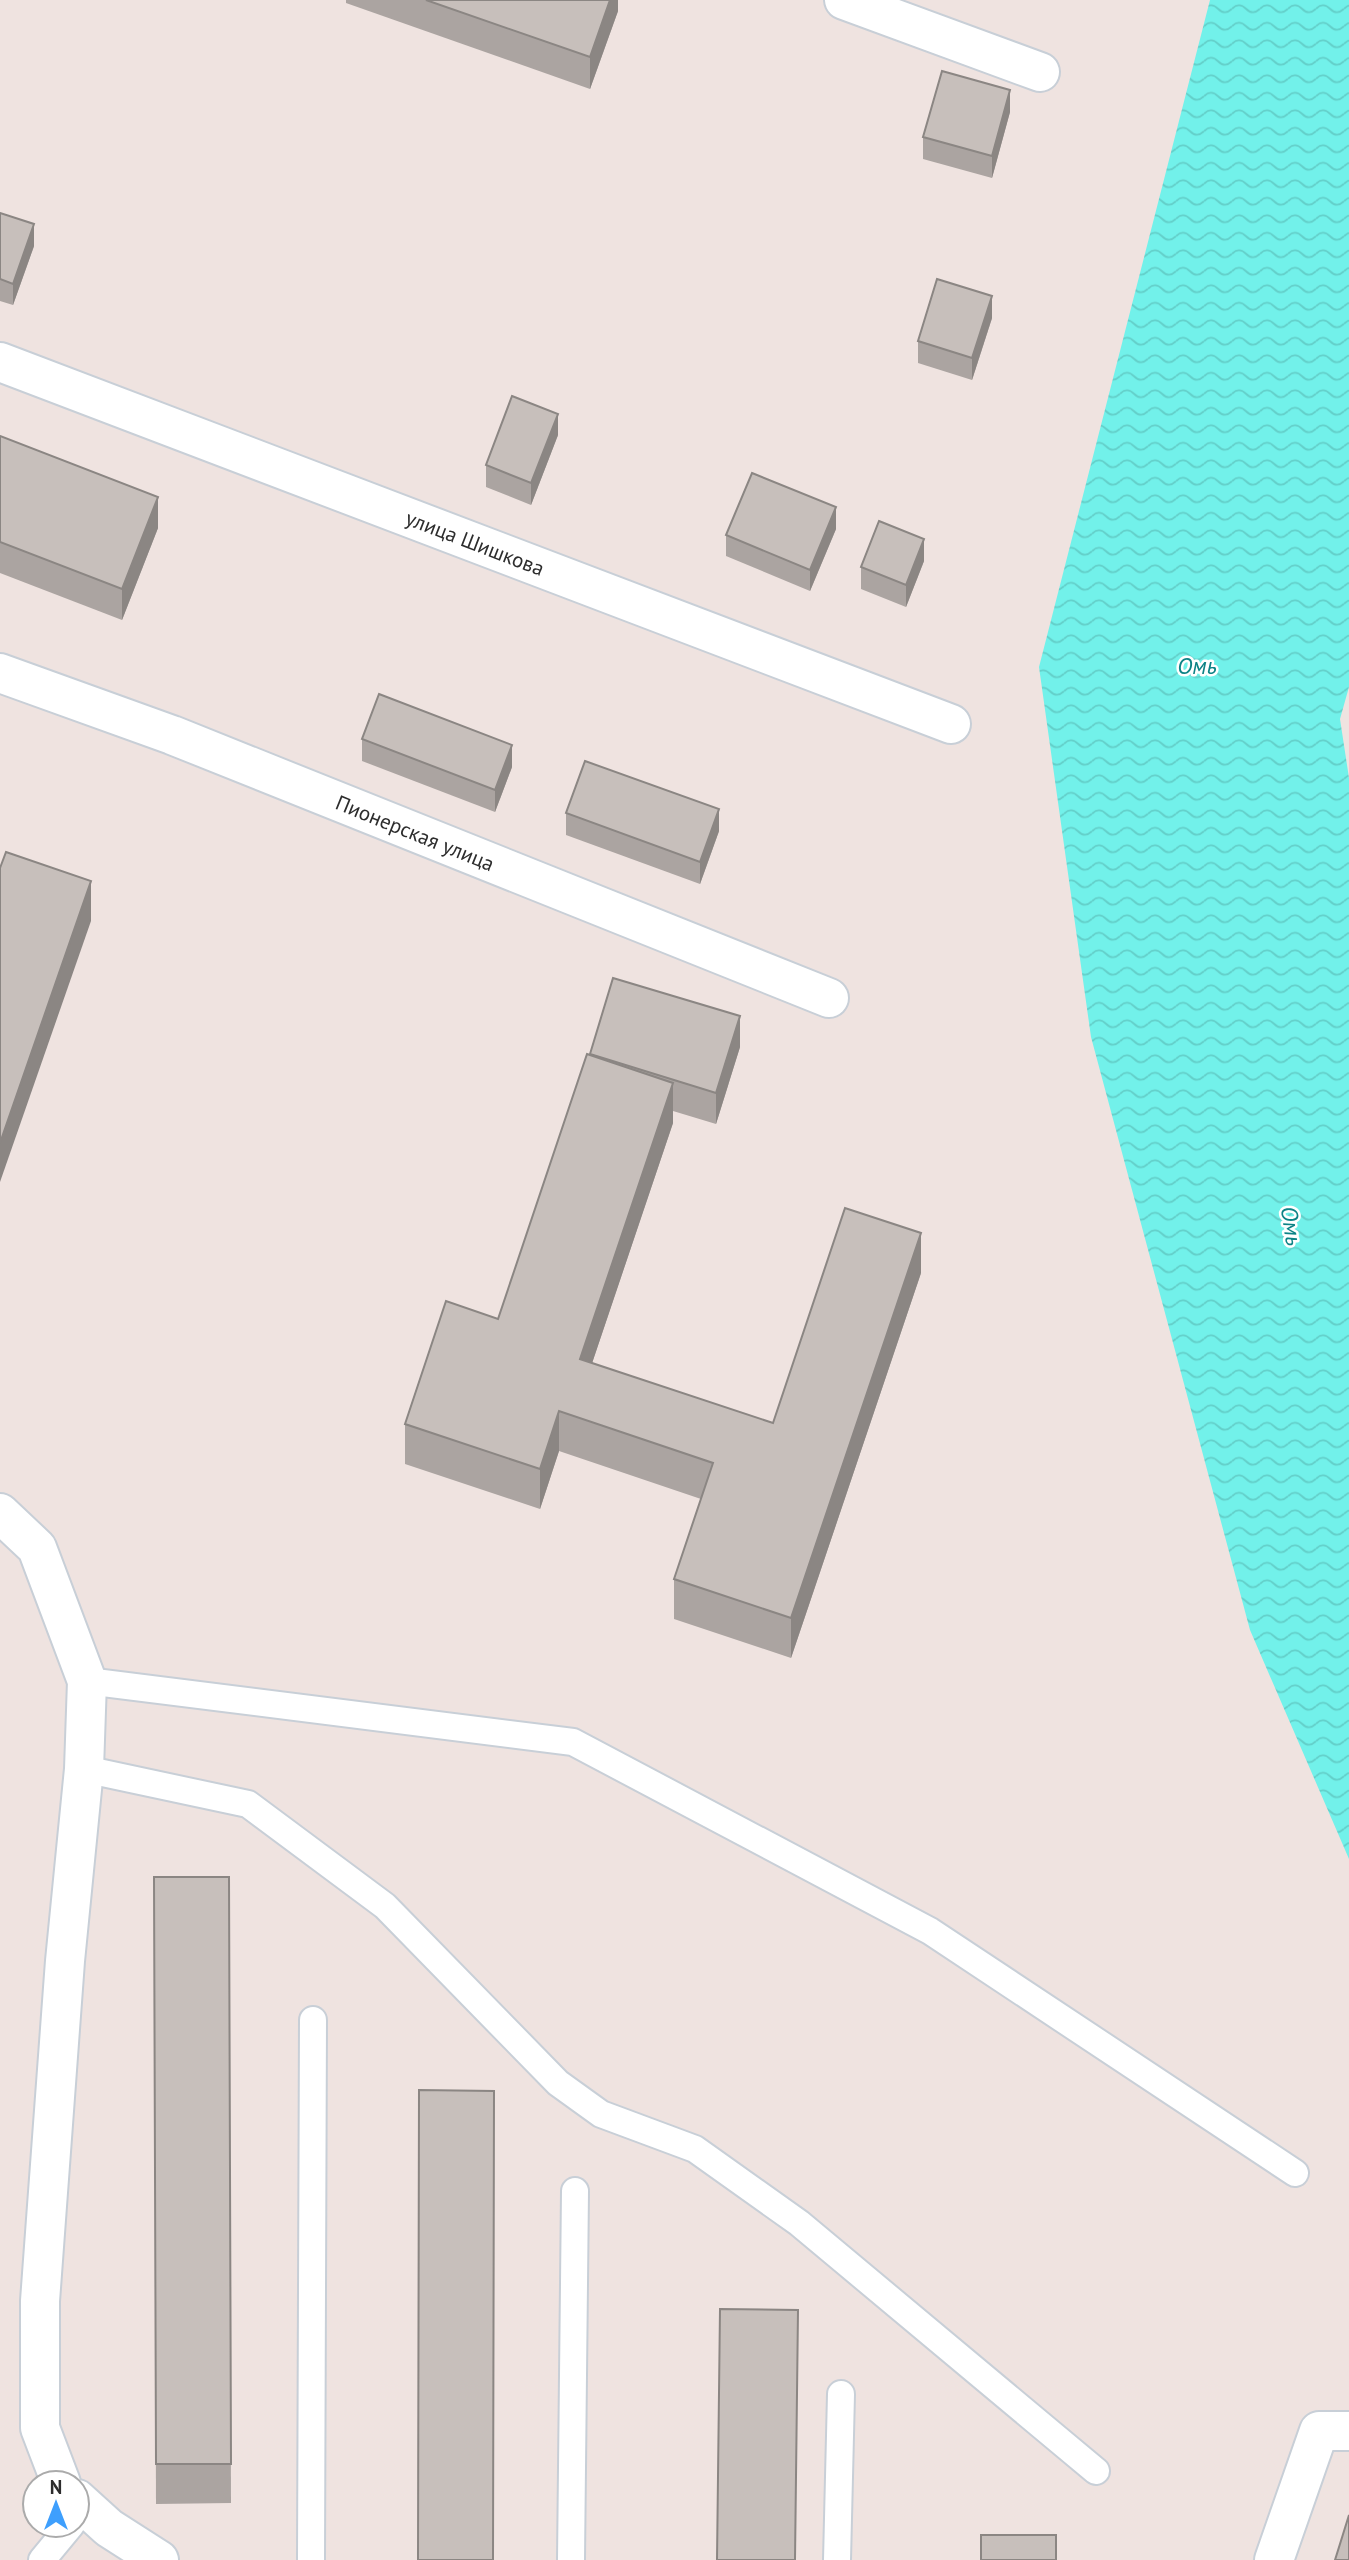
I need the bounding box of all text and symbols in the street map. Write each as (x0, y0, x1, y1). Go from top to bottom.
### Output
street label: улица Шишкова (402, 504, 548, 582)
water label: Омь (1177, 651, 1217, 680)
street label: Пионерская улица (332, 789, 498, 877)
water label: Омь (1275, 1204, 1309, 1248)
north arrow (21, 2469, 91, 2539)
text: N (50, 2475, 62, 2499)

